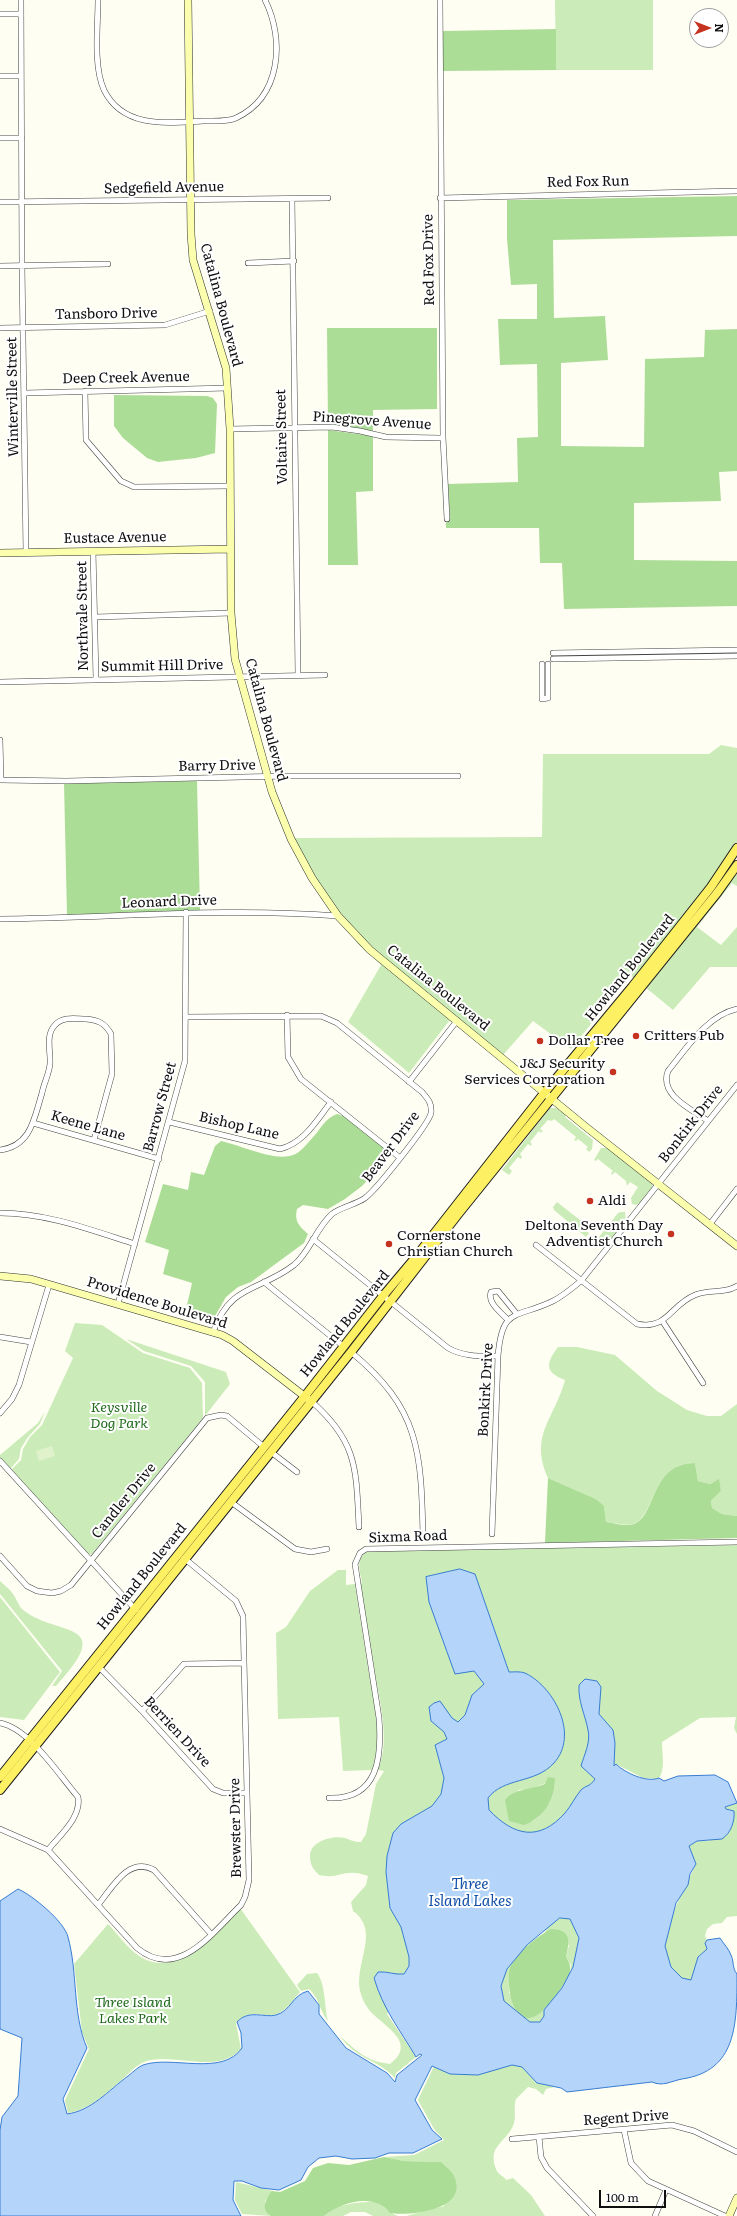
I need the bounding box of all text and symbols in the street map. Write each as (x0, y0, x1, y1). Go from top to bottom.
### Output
north arrow (689, 8, 729, 48)
text: N (712, 23, 728, 33)
street label: Red Fox Run (546, 173, 630, 191)
street label: Sedgefield Avenue (104, 179, 224, 197)
street label: Red Fox Drive (420, 214, 438, 306)
street label: Catalina Boulevard (196, 241, 246, 369)
street label: Tansboro Drive (54, 305, 158, 323)
street label: Winterville Street (4, 337, 22, 457)
street label: Deep Creek Avenue (62, 368, 190, 388)
street label: Voltaire Street (273, 389, 291, 485)
street label: Pinegrove Avenue (312, 408, 432, 434)
street label: Eustace Avenue (63, 529, 167, 547)
street label: Northvale Street (74, 561, 92, 671)
street label: Catalina Boulevard (241, 656, 291, 784)
street label: Summit Hill Drive (101, 657, 223, 675)
street label: Barry Drive (178, 757, 256, 775)
street label: Leonard Drive (121, 892, 217, 912)
street label: Howland Boulevard (582, 911, 678, 1025)
street label: Catalina Boulevard (383, 941, 493, 1035)
place label: Critters Pub (644, 1028, 724, 1044)
marker: Critters Pub (631, 1031, 641, 1041)
place label: Dollar Tree (548, 1033, 624, 1049)
marker: Dollar Tree (535, 1036, 545, 1046)
place label: J&J Security Services Corporation (464, 1056, 605, 1088)
street label: Barrow Street (140, 1060, 180, 1154)
marker: J&J Security Services Corporation (608, 1067, 618, 1077)
street label: Bonkirk Drive (655, 1082, 727, 1166)
street label: Keene Lane (49, 1107, 127, 1145)
street label: Beaver Drive (359, 1108, 423, 1186)
street label: Bishop Lane (197, 1109, 281, 1143)
place label: Aldi (598, 1193, 626, 1209)
marker: Aldi (585, 1196, 595, 1206)
place label: Deltona Seventh Day Adventist Church (525, 1218, 663, 1250)
place label: Cornerstone Christian Church (397, 1228, 513, 1260)
marker: Deltona Seventh Day Adventist Church (666, 1229, 676, 1239)
marker: Cornerstone Christian Church (384, 1239, 394, 1249)
street label: Howland Boulevard (297, 1267, 393, 1381)
street label: Providence Boulevard (85, 1274, 229, 1332)
street label: Bonkirk Drive (475, 1343, 497, 1437)
park label: Keysville Dog Park (90, 1400, 148, 1432)
street label: Candler Drive (88, 1460, 160, 1542)
street label: Howland Boulevard (94, 1520, 190, 1634)
street label: Sixma Road (368, 1527, 448, 1547)
street label: Berrien Drive (140, 1693, 214, 1771)
street label: Brewster Drive (227, 1778, 245, 1878)
water label: Three Island Lakes (428, 1876, 512, 1911)
park label: Three Island Lakes Park (95, 1995, 171, 2028)
street label: Regent Drive (583, 2107, 669, 2129)
scale bar (601, 2182, 668, 2208)
text: 100 m (606, 2188, 639, 2206)

